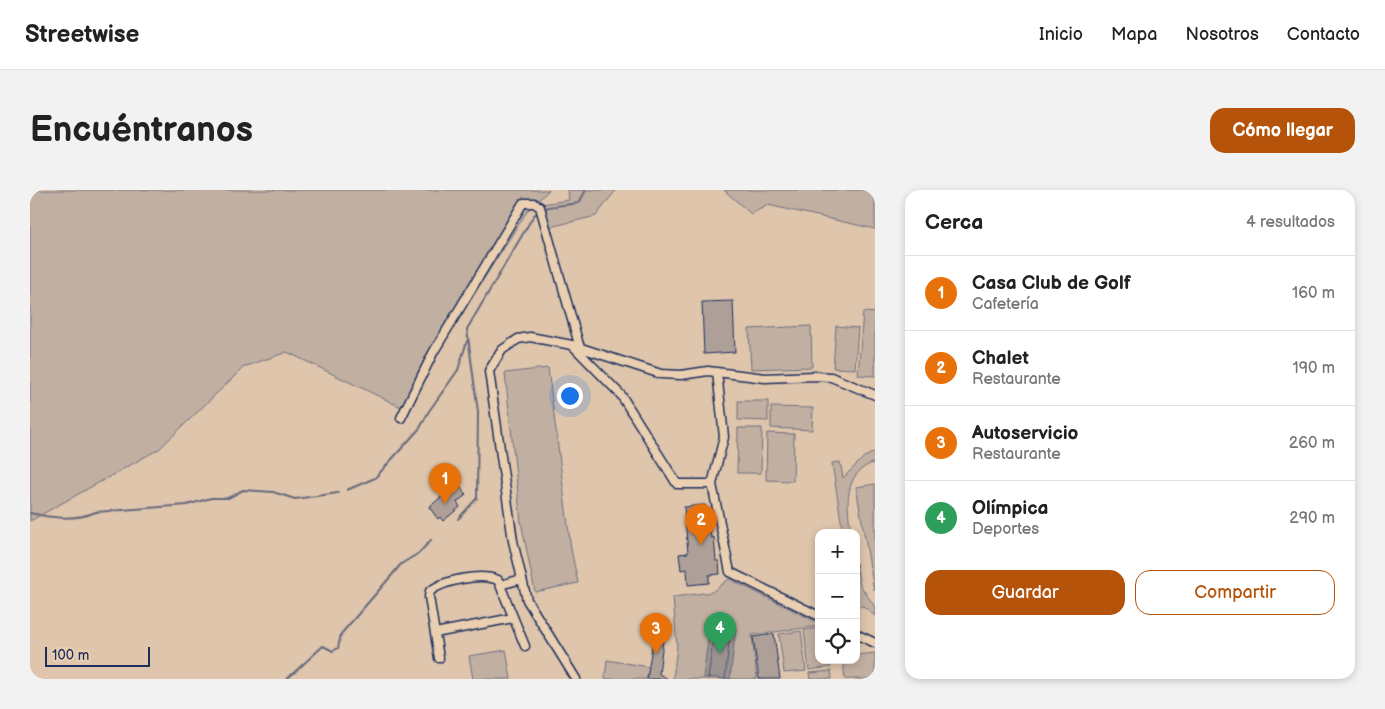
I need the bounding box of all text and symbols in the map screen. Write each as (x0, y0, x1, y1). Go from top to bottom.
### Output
text: Streetwise (25, 20, 139, 49)
text: Inicio (1039, 24, 1083, 45)
text: Mapa (1111, 24, 1157, 45)
text: Nosotros (1185, 24, 1259, 45)
text: Contacto (1287, 24, 1360, 45)
button: Cómo llegar (1210, 108, 1355, 153)
text: Encuéntranos (30, 109, 253, 152)
text: Cerca (925, 210, 983, 235)
text: 4 resultados (1246, 213, 1335, 232)
text: Casa Club de Golf (972, 272, 1131, 295)
text: 1 (938, 284, 944, 303)
text: 160 m (1292, 284, 1335, 303)
text: Cafetería (972, 295, 1039, 314)
text: Chalet (972, 347, 1029, 370)
text: 2 (936, 359, 946, 378)
text: 190 m (1293, 359, 1335, 378)
text: Restaurante (972, 370, 1061, 389)
your location (557, 383, 583, 409)
text: Autoservicio (972, 422, 1078, 445)
text: 3 (936, 434, 946, 453)
text: 260 m (1289, 434, 1335, 453)
text: Restaurante (972, 445, 1061, 464)
pin: 1 (429, 463, 461, 504)
text: Olímpica (972, 497, 1048, 520)
pin: 2 (685, 504, 717, 545)
text: 4 (936, 509, 946, 528)
text: 290 m (1289, 509, 1335, 528)
text: Deportes (972, 520, 1039, 539)
map controls (815, 529, 860, 664)
button: + (815, 529, 860, 574)
button: Guardar (925, 570, 1125, 615)
button: Compartir (1135, 570, 1335, 615)
button: − (815, 574, 860, 619)
pin: 4 (704, 612, 736, 653)
pin: 3 (640, 613, 672, 654)
button: locate (815, 619, 860, 664)
scale bar (45, 644, 150, 667)
text: 100 m (52, 647, 89, 664)

